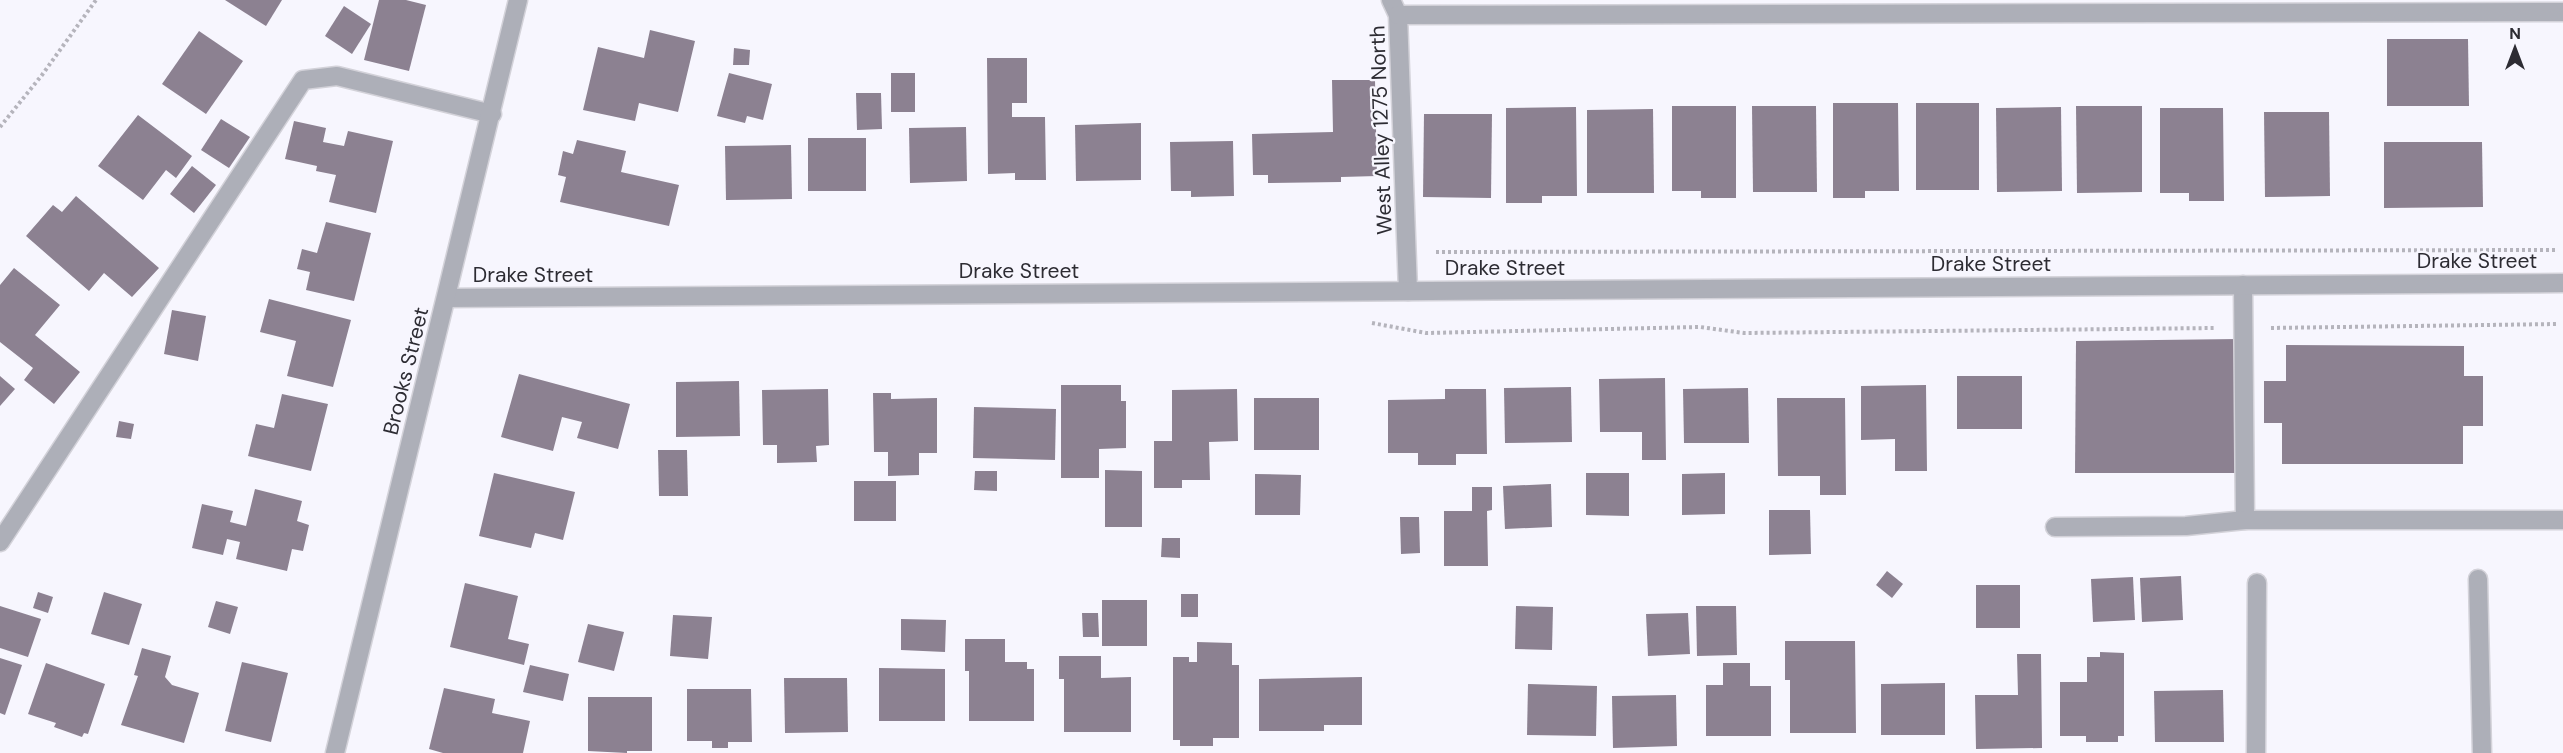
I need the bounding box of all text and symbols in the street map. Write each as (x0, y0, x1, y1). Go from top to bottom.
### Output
north arrow (2485, 18, 2545, 78)
text: N (2509, 23, 2521, 44)
street label: West Alley 1275 North (1363, 25, 1399, 235)
street label: Drake Street (2417, 247, 2537, 275)
street label: Drake Street (1931, 250, 2051, 278)
street label: Drake Street (1445, 254, 1565, 282)
street label: Drake Street (959, 257, 1079, 285)
street label: Drake Street (473, 261, 593, 289)
street label: Brooks Street (377, 304, 435, 438)

